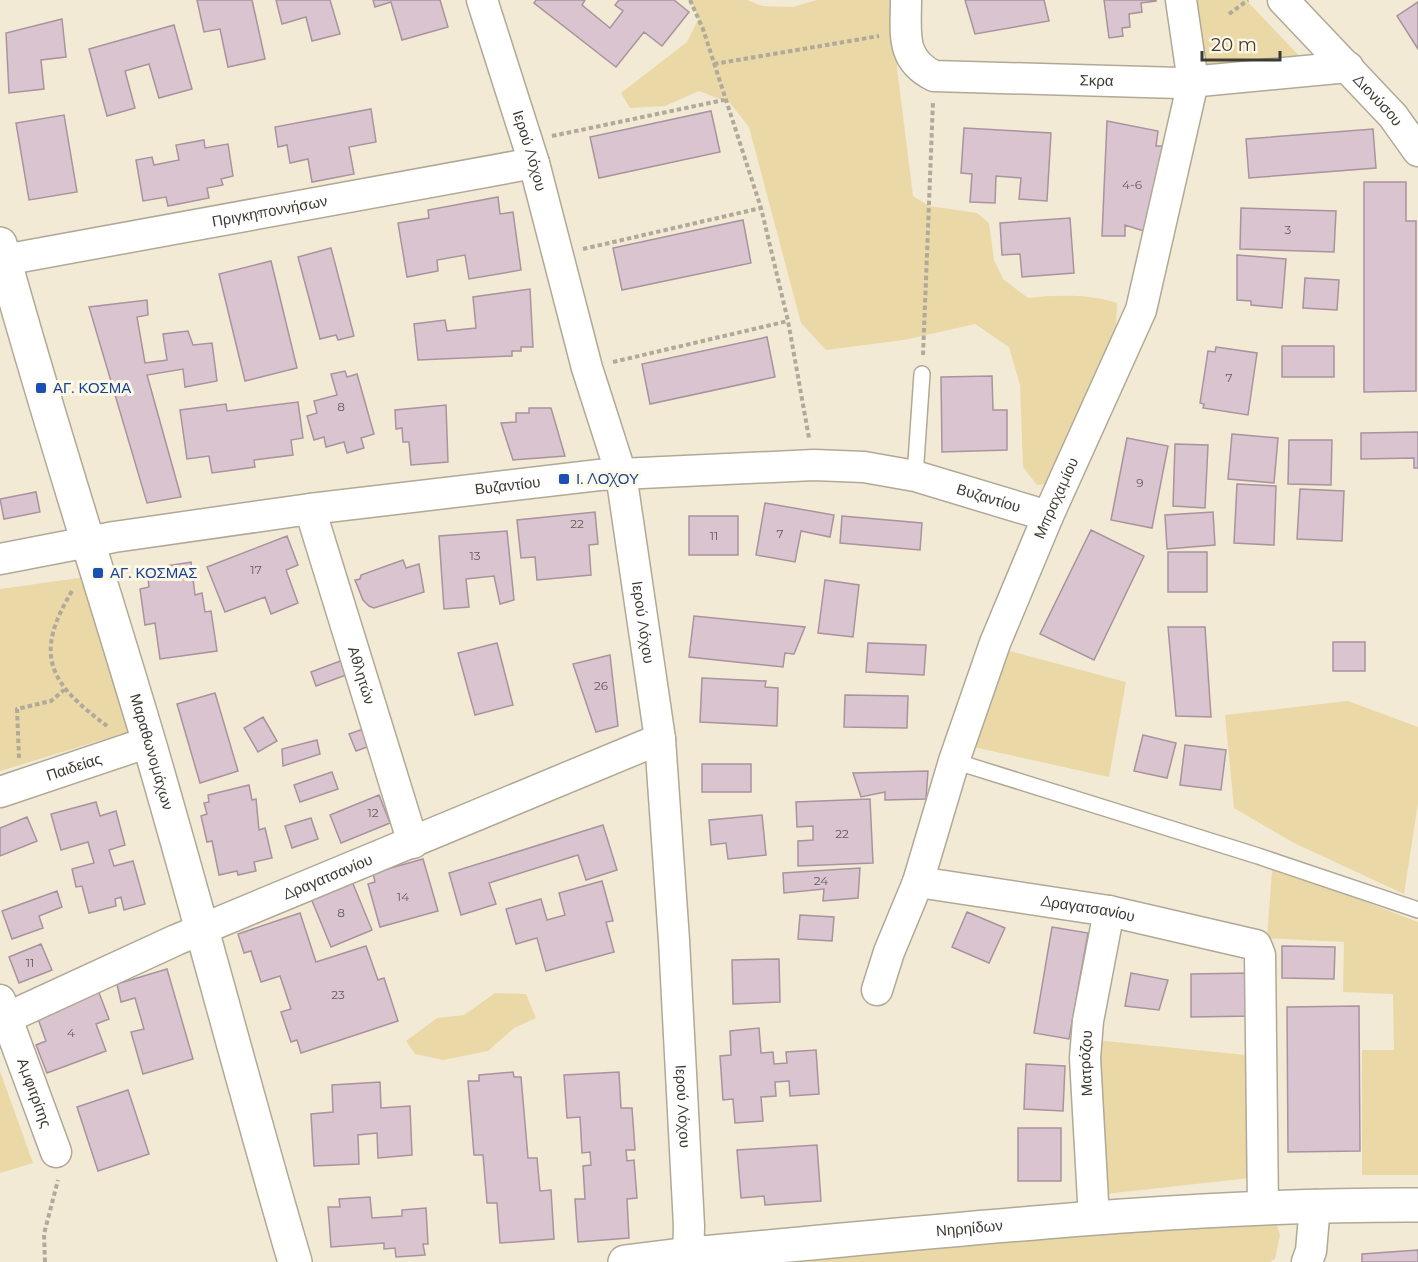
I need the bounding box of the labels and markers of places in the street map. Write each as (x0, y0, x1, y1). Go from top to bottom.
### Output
place label: ΑΓ. ΚΟΣΜΑ (53, 378, 131, 397)
marker: ΑΓ. ΚΟΣΜΑ (34, 381, 48, 395)
place label: Ι. ΛΟΧΟΥ (576, 469, 639, 488)
marker: Ι. ΛΟΧΟΥ (557, 472, 571, 486)
place label: ΑΓ. ΚΟΣΜΑΣ (110, 563, 198, 582)
marker: ΑΓ. ΚΟΣΜΑΣ (91, 566, 105, 580)

